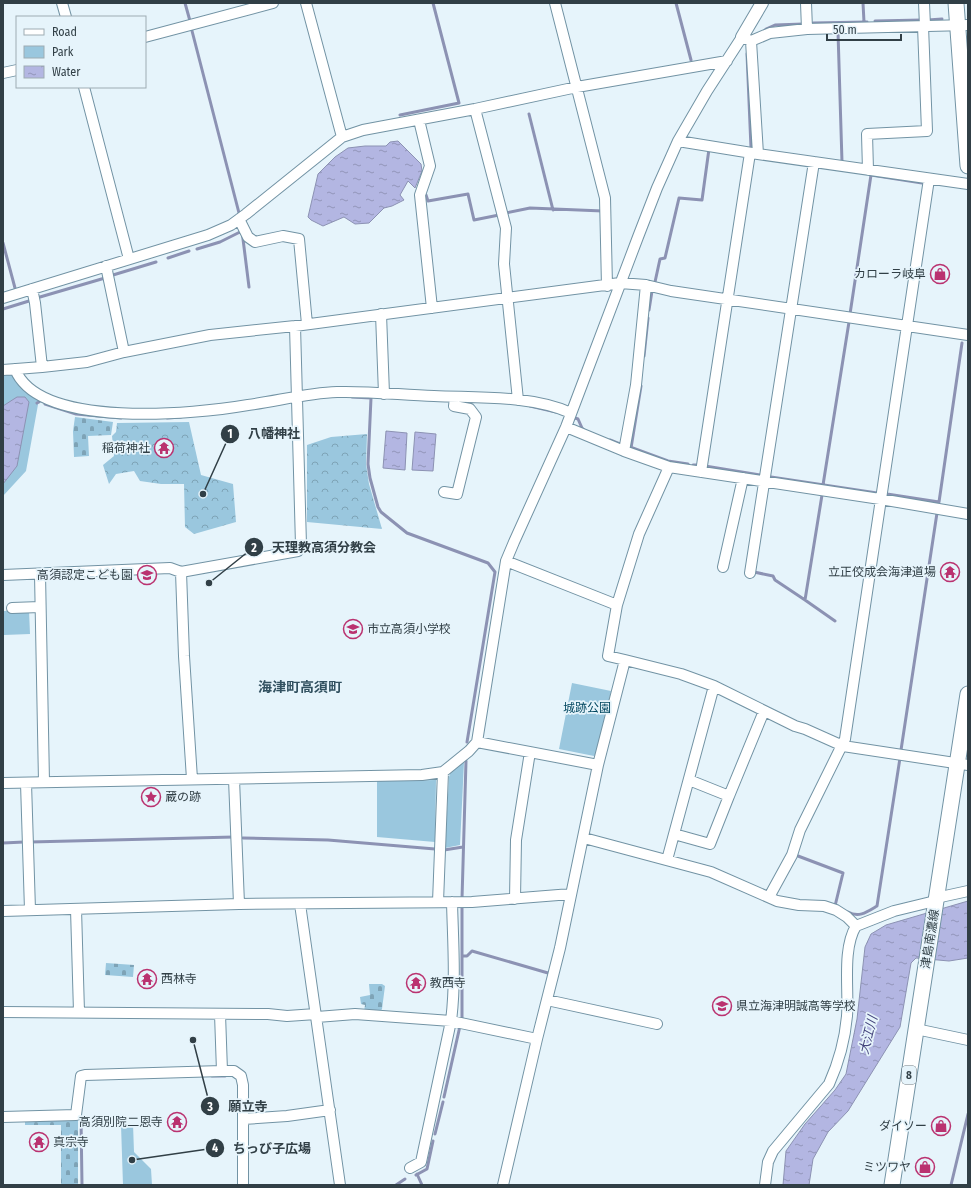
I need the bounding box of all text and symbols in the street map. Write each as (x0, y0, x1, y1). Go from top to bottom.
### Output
legend (16, 16, 146, 88)
scale bar (827, 16, 901, 42)
text: 50 m (833, 23, 857, 37)
text: Road (52, 25, 77, 39)
text: Park (52, 45, 74, 59)
text: Water (52, 65, 81, 79)
shop icon: カローラ岐阜 (929, 263, 951, 285)
place label: カローラ岐阜 (854, 267, 926, 281)
callout: 八幡神社 (220, 421, 308, 446)
text: 八幡神社 (248, 426, 300, 441)
text: 1 (227, 427, 233, 441)
temple icon: 稲荷神社 (153, 437, 175, 459)
place label: 稲荷神社 (102, 441, 150, 455)
callout: 天理教高須分教会 (244, 535, 384, 560)
text: 天理教高須分教会 (272, 540, 376, 555)
text: 2 (250, 541, 257, 555)
temple icon: 立正佼成会海津道場 (939, 561, 961, 583)
school or university icon: 高須認定こども園 (136, 564, 158, 586)
place label: 立正佼成会海津道場 (828, 565, 936, 579)
place label: 高須認定こども園 (37, 568, 133, 582)
school or university icon: 市立高須小学校 (342, 618, 364, 640)
place label: 市立高須小学校 (367, 622, 451, 636)
district label: 海津町高須町 (258, 679, 342, 696)
park label: 城跡公園 (563, 701, 611, 715)
place icon: 蔵の跡 (140, 786, 162, 808)
place label: 蔵の跡 (165, 790, 201, 804)
street label: 津島南濃線 (918, 908, 942, 970)
temple icon: 西林寺 (136, 968, 158, 990)
place label: 西林寺 (161, 972, 197, 986)
temple icon: 教西寺 (405, 972, 427, 994)
place label: 教西寺 (430, 976, 466, 990)
school or university icon: 県立海津明誠高等学校 (711, 995, 733, 1017)
place label: 県立海津明誠高等学校 (736, 999, 856, 1013)
water label: 大江川 (856, 1012, 880, 1056)
road number: 8 (902, 1066, 916, 1084)
callout: 願立寺 (200, 1094, 275, 1119)
text: 願立寺 (227, 1099, 268, 1114)
text: 3 (206, 1100, 213, 1114)
temple icon: 高須別院二恩寺 (166, 1111, 188, 1133)
place label: 高須別院二恩寺 (79, 1115, 163, 1129)
shop icon: ダイソー (930, 1115, 952, 1137)
place label: ダイソー (879, 1119, 927, 1133)
temple icon: 真宗寺 (28, 1131, 50, 1153)
place label: 真宗寺 (53, 1135, 89, 1149)
callout: ちっび子広場 (205, 1136, 319, 1161)
text: 4 (212, 1141, 218, 1155)
text: ちっび子広場 (233, 1141, 311, 1156)
shop icon: ミツワヤ (914, 1156, 936, 1178)
place label: ミツワヤ (863, 1160, 911, 1174)

